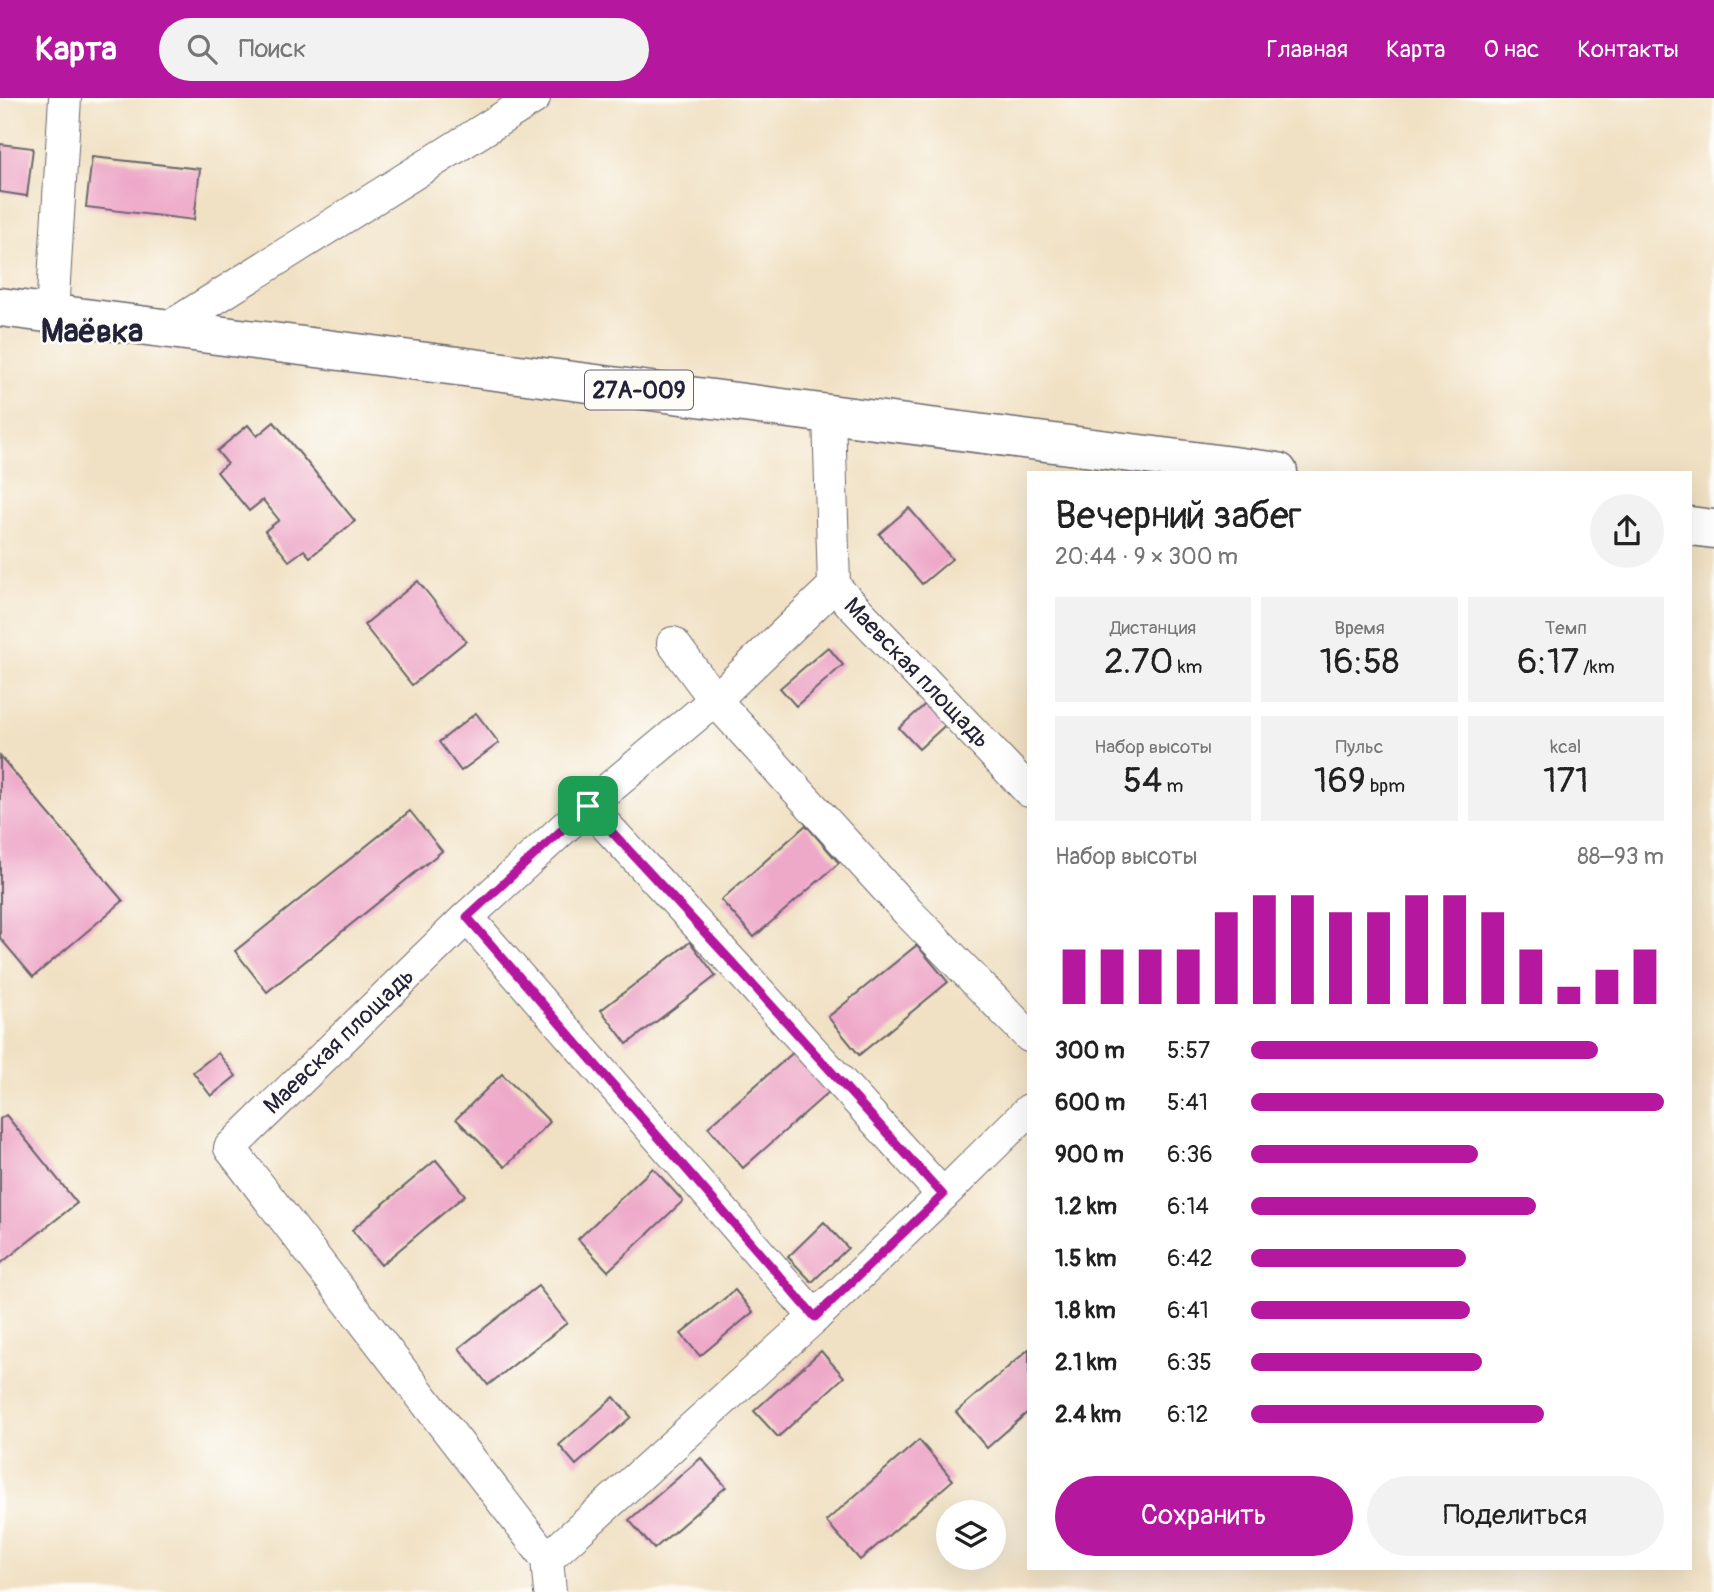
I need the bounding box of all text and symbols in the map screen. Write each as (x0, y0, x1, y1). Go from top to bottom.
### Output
search box (159, 18, 649, 81)
text: Карта (35, 29, 117, 70)
icon: search (183, 30, 221, 68)
text: Поиск (239, 33, 307, 65)
text: Главная (1267, 35, 1348, 64)
text: Карта (1386, 35, 1446, 64)
text: О нас (1484, 35, 1539, 64)
text: Контакты (1577, 35, 1679, 64)
district label: Маёвка (41, 312, 143, 352)
road number: 27А-009 (585, 370, 693, 410)
text: Вечерний забег (1055, 492, 1302, 540)
button: share (1590, 494, 1664, 568)
text: 20:44 · 9 × 300 m (1055, 542, 1238, 571)
street label: Маевская площадь (838, 592, 996, 754)
text: Дистанция (1110, 616, 1196, 640)
text: Время (1334, 616, 1385, 640)
text: Темп (1545, 616, 1587, 640)
text: 2.70 (1104, 640, 1174, 684)
text: 16:58 (1319, 640, 1400, 684)
text: 6:17 (1517, 640, 1579, 684)
text: km (1174, 655, 1202, 679)
text: /km (1579, 655, 1615, 679)
text: Набор высоты (1094, 735, 1212, 759)
text: Пульс (1336, 735, 1383, 759)
text: kcal (1550, 735, 1581, 759)
text: 54 (1123, 759, 1162, 803)
text: 169 (1314, 759, 1366, 803)
text: 171 (1543, 759, 1589, 803)
text: m (1162, 774, 1183, 798)
text: bpm (1366, 774, 1405, 798)
pin (558, 776, 618, 836)
icon: arrive (569, 787, 607, 825)
text: Набор высоты (1055, 842, 1197, 871)
text: 88–93 m (1577, 842, 1664, 871)
street label: Маевская площадь (258, 962, 420, 1120)
text: 300 m (1055, 1036, 1125, 1065)
text: 5:57 (1167, 1036, 1210, 1065)
text: 600 m (1055, 1088, 1125, 1117)
text: 5:41 (1167, 1088, 1208, 1117)
text: 900 m (1055, 1140, 1124, 1169)
text: 6:36 (1167, 1140, 1213, 1169)
text: 1.2 km (1055, 1192, 1117, 1221)
text: 6:14 (1167, 1192, 1209, 1221)
text: 1.5 km (1055, 1244, 1117, 1273)
text: 6:42 (1167, 1244, 1213, 1273)
text: 1.8 km (1055, 1296, 1116, 1325)
text: 6:41 (1167, 1296, 1209, 1325)
text: 2.1 km (1055, 1348, 1117, 1377)
text: 6:35 (1167, 1348, 1212, 1377)
text: 2.4 km (1055, 1400, 1121, 1429)
text: 6:12 (1167, 1400, 1208, 1429)
button: Сохранить (1055, 1476, 1353, 1556)
button: Поделиться (1367, 1476, 1664, 1556)
map controls (936, 1500, 1006, 1570)
button: layers (936, 1500, 1006, 1570)

